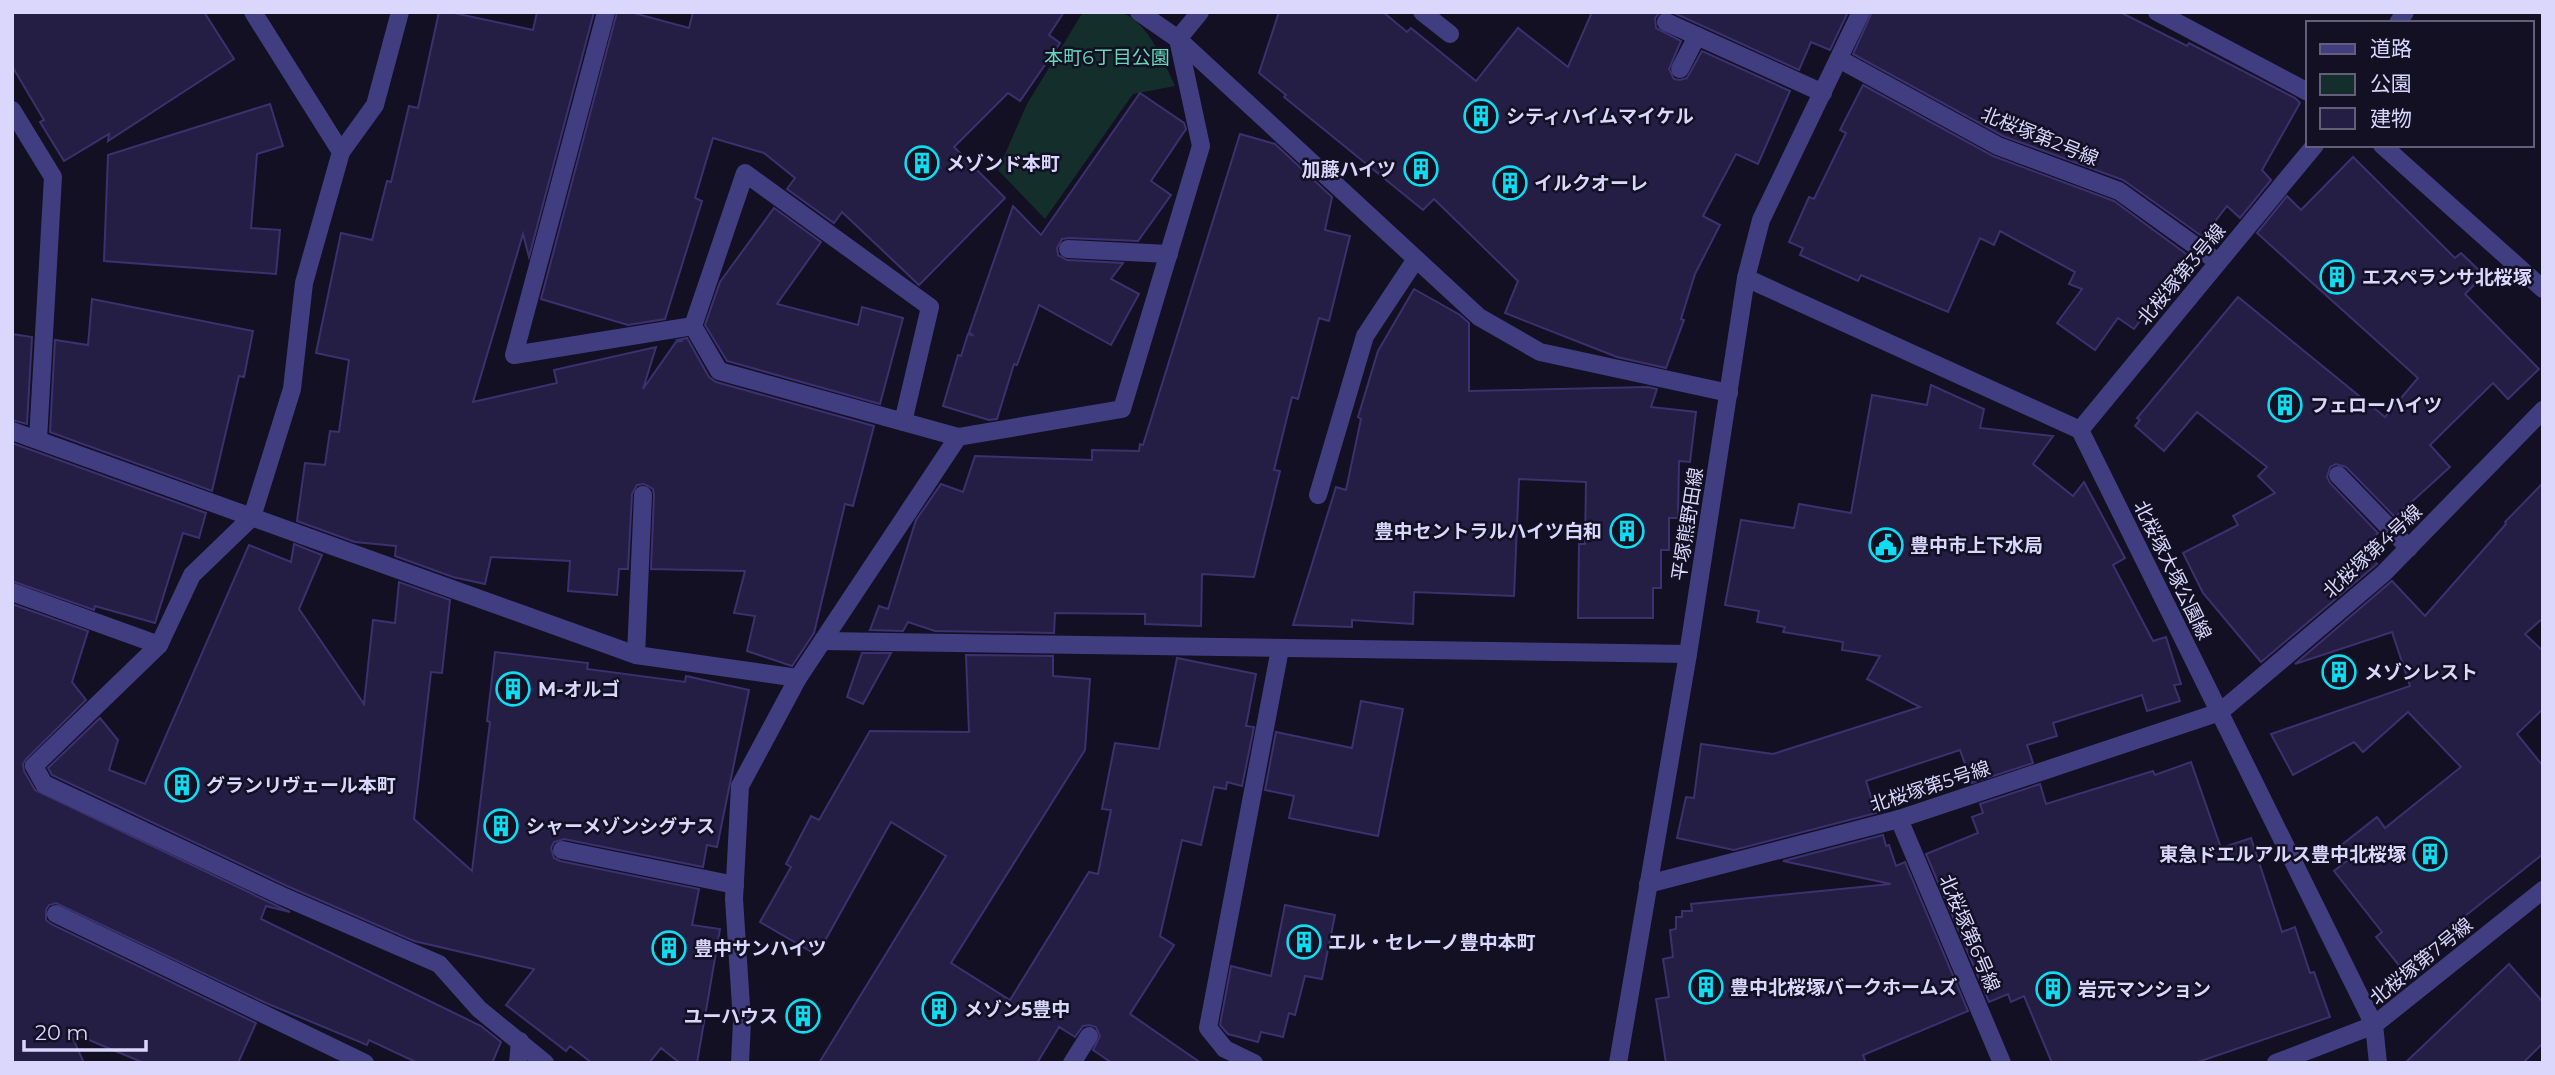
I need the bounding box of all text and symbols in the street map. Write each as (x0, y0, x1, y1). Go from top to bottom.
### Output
legend (2306, 21, 2534, 147)
text: 道路 (2370, 36, 2412, 61)
park label: 本町6丁目公園 (1044, 46, 1170, 69)
text: 公園 (2370, 71, 2412, 96)
building icon: シティハイムマイケル (1462, 97, 1500, 135)
street label: 北桜塚第2号線 (1978, 102, 2102, 171)
place label: シティハイムマイケル (1506, 105, 1694, 128)
text: 建物 (2370, 106, 2412, 131)
building icon: メゾンド本町 (903, 144, 941, 182)
building icon: 加藤ハイツ (1402, 150, 1440, 188)
place label: メゾンド本町 (946, 152, 1060, 175)
place label: 加藤ハイツ (1301, 158, 1396, 181)
building icon: イルクオーレ (1491, 164, 1529, 202)
place label: イルクオーレ (1534, 172, 1648, 195)
street label: 北桜塚第3号線 (2132, 219, 2230, 329)
building icon: エスペランサ北桜塚 (2318, 258, 2356, 296)
place label: エスペランサ北桜塚 (2362, 266, 2532, 289)
building icon: フェローハイツ (2266, 386, 2304, 424)
place label: フェローハイツ (2310, 394, 2442, 417)
street label: 平塚熊野田線 (1667, 466, 1708, 582)
street label: 北桜塚大塚公園線 (2129, 497, 2216, 644)
street label: 北桜塚第4号線 (2318, 500, 2426, 603)
building icon: 豊中セントラルハイツ白和 (1608, 512, 1646, 550)
place label: 豊中セントラルハイツ白和 (1374, 520, 1602, 543)
public building icon: 豊中市上下水局 (1867, 526, 1905, 564)
place label: 豊中市上下水局 (1910, 534, 2043, 557)
building icon: メゾンレスト (2320, 653, 2358, 691)
place label: メゾンレスト (2364, 661, 2478, 684)
building icon: M-オルゴ (494, 670, 532, 708)
place label: M-オルゴ (538, 678, 620, 701)
street label: 北桜塚第5号線 (1867, 756, 1993, 817)
building icon: グランリヴェール本町 (163, 766, 201, 804)
place label: グランリヴェール本町 (206, 774, 396, 797)
building icon: シャーメゾンシグナス (482, 807, 520, 845)
place label: シャーメゾンシグナス (526, 815, 715, 838)
building icon: 東急ドエルアルス豊中北桜塚 (2411, 835, 2449, 873)
place label: 東急ドエルアルス豊中北桜塚 (2159, 843, 2406, 866)
street label: 北桜塚第6号線 (1934, 871, 2005, 995)
street label: 北桜塚第7号線 (2365, 913, 2477, 1010)
building icon: エル・セレーノ豊中本町 (1285, 923, 1323, 961)
building icon: 豊中サンハイツ (650, 929, 688, 967)
place label: エル・セレーノ豊中本町 (1328, 931, 1536, 954)
place label: 豊中サンハイツ (694, 937, 827, 960)
building icon: 豊中北桜塚バークホームズ (1687, 968, 1725, 1006)
building icon: 岩元マンション (2034, 970, 2072, 1008)
place label: 豊中北桜塚バークホームズ (1730, 976, 1957, 999)
place label: 岩元マンション (2078, 978, 2211, 1001)
building icon: メゾン5豊中 (920, 990, 958, 1028)
building icon: ユーハウス (784, 997, 822, 1035)
place label: メゾン5豊中 (964, 998, 1070, 1021)
place label: ユーハウス (683, 1005, 778, 1028)
scale bar (24, 1009, 147, 1052)
text: 20 m (35, 1020, 89, 1045)

